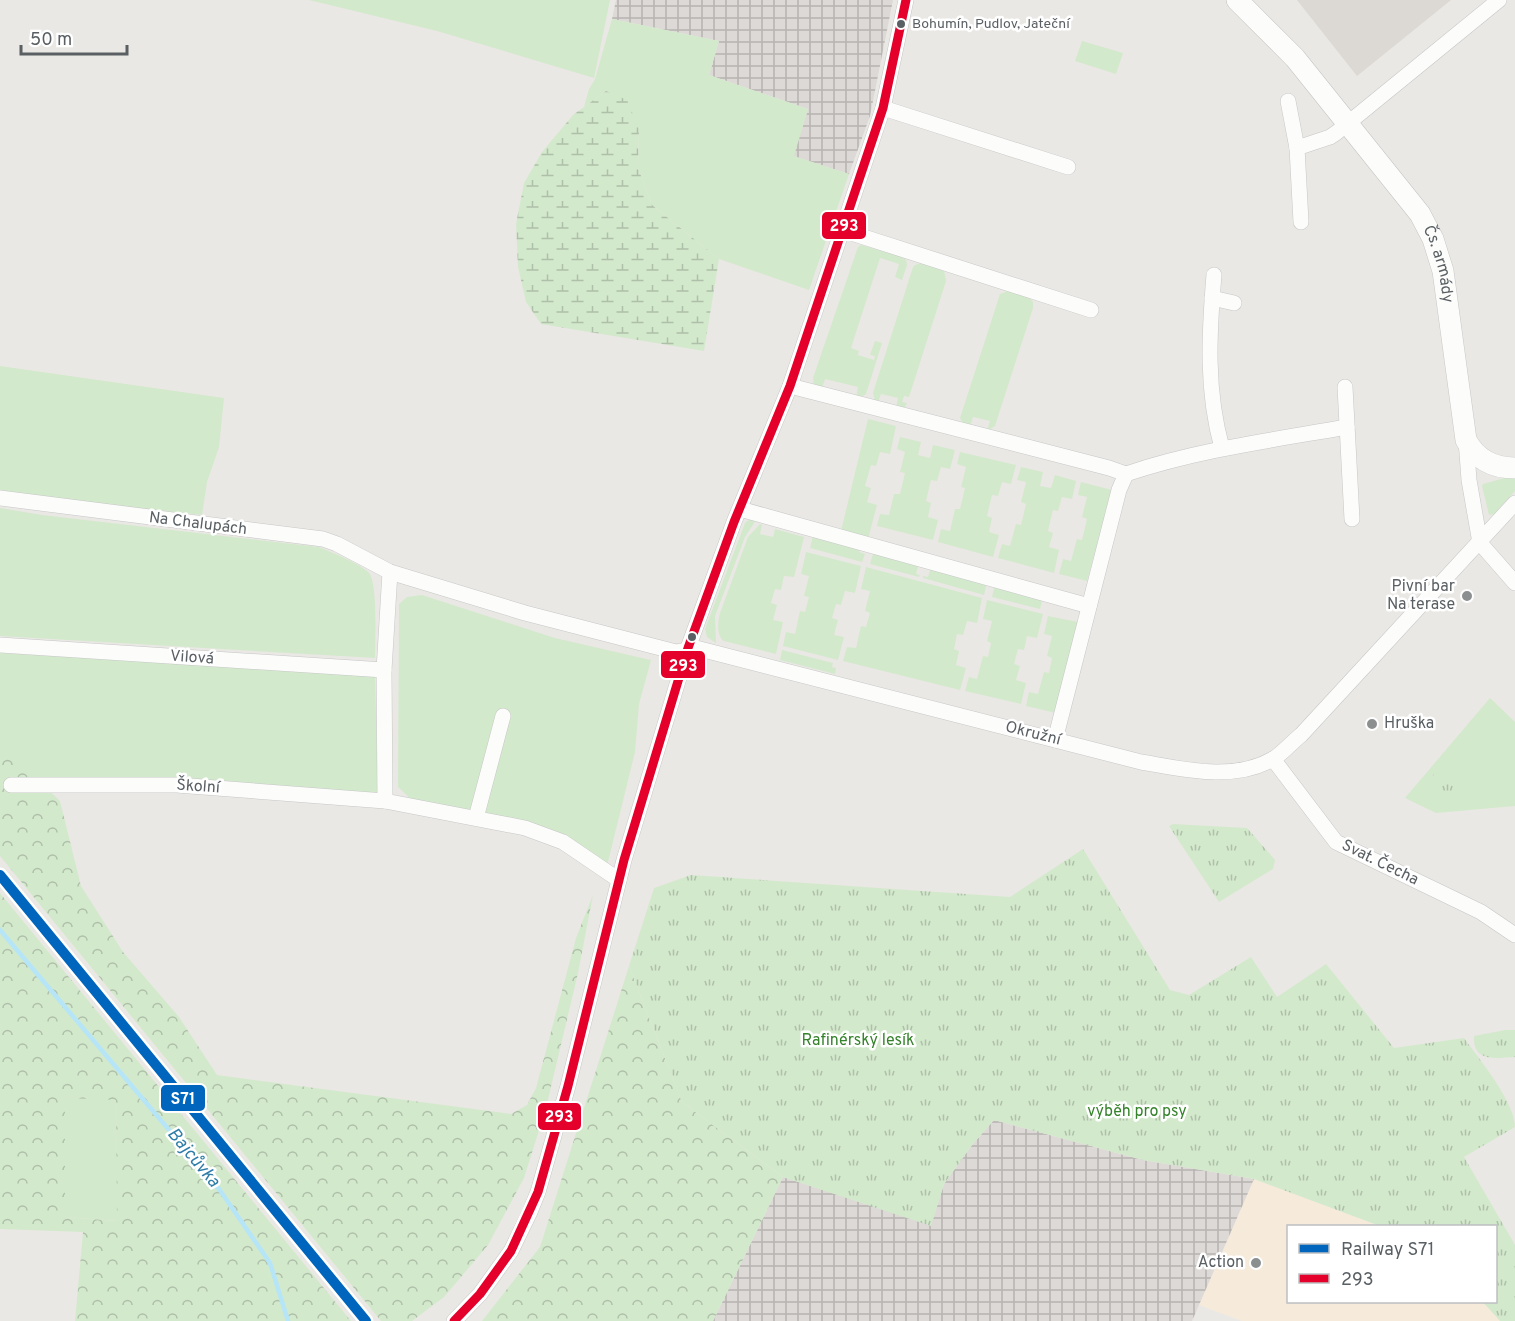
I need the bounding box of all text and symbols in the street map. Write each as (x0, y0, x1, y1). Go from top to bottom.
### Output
place label: Bohumín, Pudlov, Jateční (912, 16, 1071, 33)
scale bar (21, 18, 128, 56)
marker: Bohumín, Pudlov, Jateční (895, 18, 907, 30)
text: 50 m (30, 29, 72, 52)
line badge: 293 (821, 211, 867, 240)
text: 293 (829, 217, 859, 237)
street label: Čs. armády (1418, 221, 1457, 304)
street label: Na Chalupách (148, 508, 248, 540)
place label: Pivní bar Na terase (1387, 577, 1455, 615)
marker: Pivní bar Na terase (1460, 589, 1474, 603)
unlabelled marker (686, 631, 698, 643)
street label: Vilová (169, 646, 215, 670)
line badge: 293 (660, 650, 706, 679)
text: 293 (668, 657, 698, 677)
place label: Hruška (1384, 714, 1434, 734)
street label: Okružní (1003, 717, 1065, 751)
marker: Hruška (1365, 717, 1379, 731)
street label: Školní (175, 774, 223, 799)
street label: Svat. Čecha (1338, 834, 1423, 890)
park label: Rafinérský lesík (802, 1031, 914, 1051)
line badge: S71 (160, 1084, 206, 1112)
text: S71 (171, 1090, 195, 1110)
line badge: 293 (537, 1102, 582, 1131)
park label: výběh pro psy (1087, 1102, 1187, 1122)
text: 293 (544, 1108, 574, 1128)
water label: Bajcůvka (161, 1123, 225, 1193)
legend (1287, 1225, 1497, 1303)
text: Railway S71 (1341, 1239, 1434, 1262)
place label: Action (1198, 1253, 1244, 1273)
marker: Action (1249, 1256, 1263, 1270)
text: 293 (1341, 1269, 1374, 1292)

